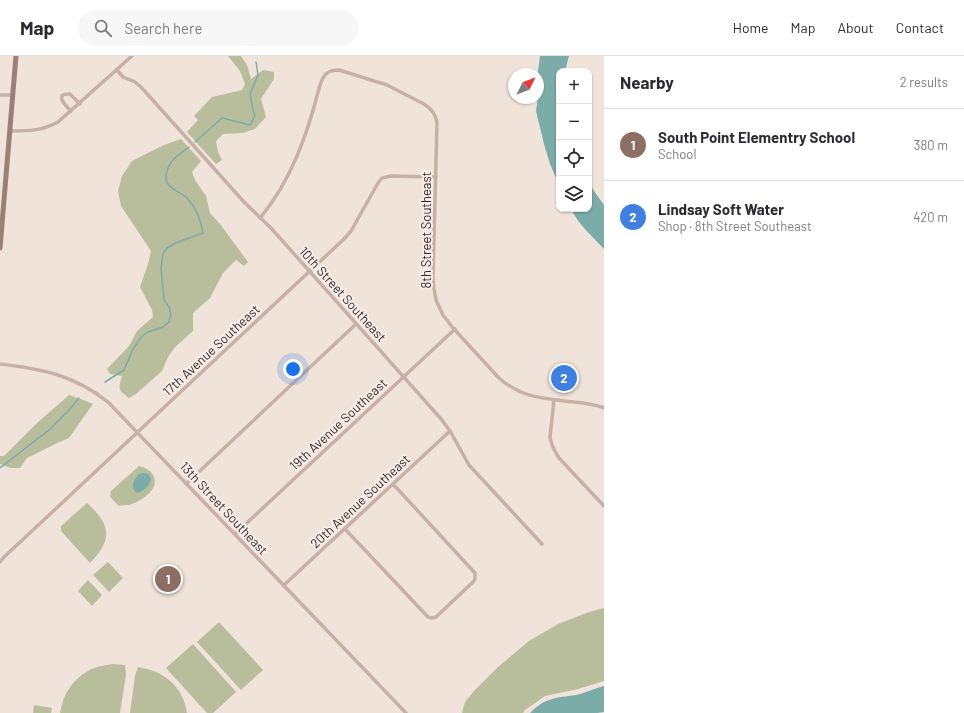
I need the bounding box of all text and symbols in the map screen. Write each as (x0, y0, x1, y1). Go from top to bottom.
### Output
search box (78, 10, 358, 46)
text: Map (20, 16, 54, 39)
icon: search (92, 17, 114, 39)
text: Search here (124, 19, 202, 37)
text: Home (733, 19, 769, 36)
text: Map (791, 19, 815, 36)
text: About (837, 19, 874, 36)
text: Contact (896, 19, 944, 36)
north arrow (508, 68, 544, 104)
map controls (556, 68, 592, 212)
button: + (556, 68, 592, 104)
text: Nearby (620, 72, 674, 92)
text: 2 results (900, 74, 948, 90)
button: − (556, 104, 592, 140)
text: South Point Elementry School (658, 128, 855, 146)
text: 1 (631, 137, 635, 153)
text: 380 m (914, 137, 948, 153)
button: locate (556, 140, 592, 176)
text: School (658, 146, 696, 162)
street label: 8th Street Southeast (418, 172, 434, 288)
button: layers (556, 176, 592, 212)
text: Lindsay Soft Water (658, 200, 784, 218)
text: 2 (629, 209, 637, 225)
text: 420 m (913, 209, 948, 225)
text: Shop · 8th Street Southeast (658, 218, 812, 234)
street label: 10th Street Southeast (296, 243, 390, 345)
street label: 17th Avenue Southeast (159, 301, 263, 399)
your location (283, 359, 303, 379)
pin: 2 (551, 363, 577, 393)
street label: 19th Avenue Southeast (286, 375, 390, 473)
street label: 20th Avenue Southeast (307, 451, 413, 551)
street label: 13th Street Southeast (177, 458, 271, 558)
pin: 1 (155, 564, 181, 594)

